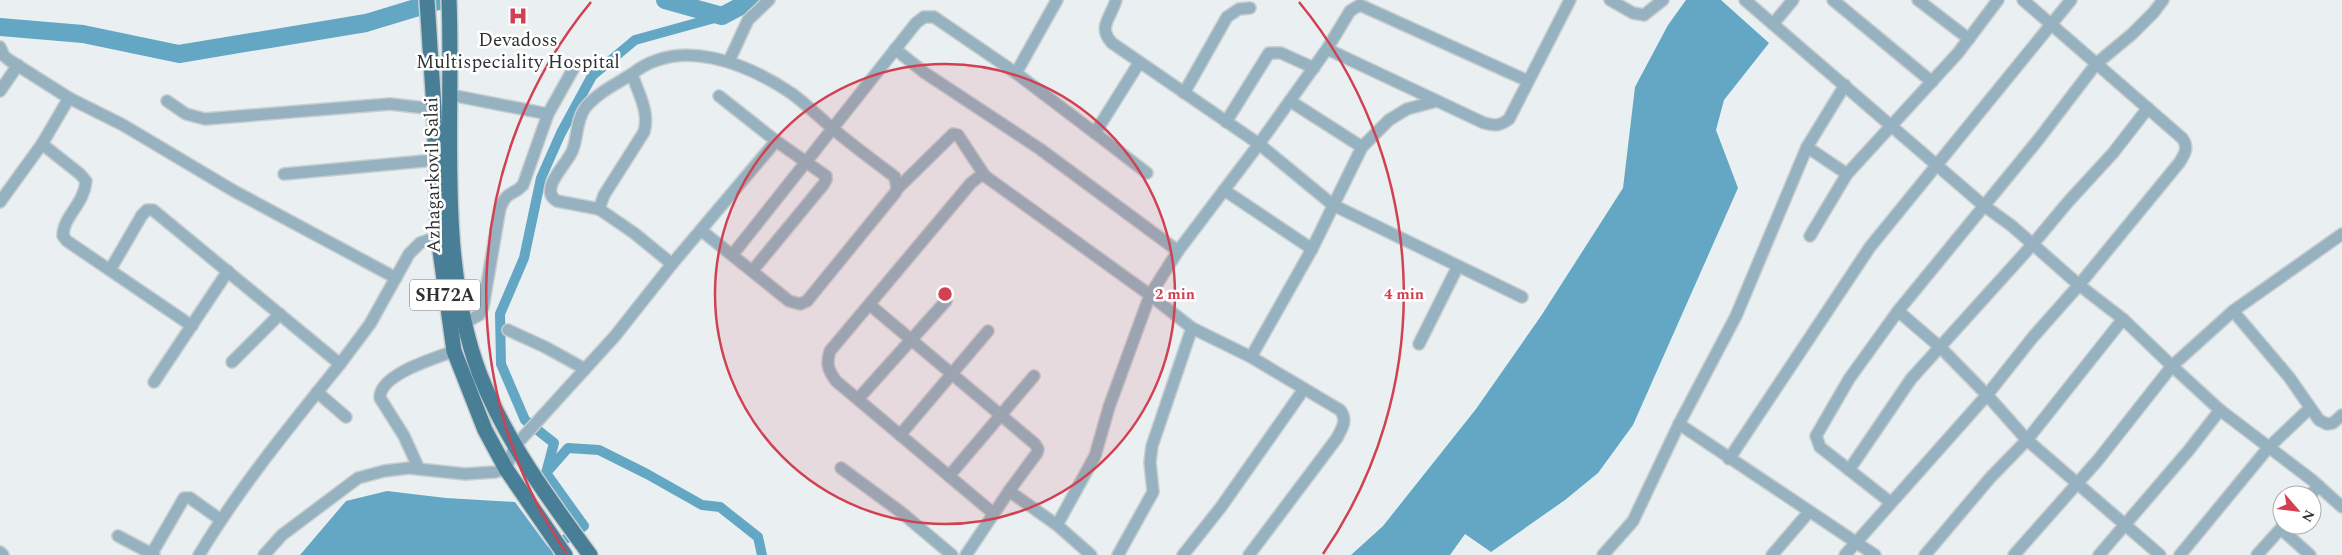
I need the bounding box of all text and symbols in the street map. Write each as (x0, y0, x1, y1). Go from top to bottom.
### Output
hospital icon: Devadoss Multispeciality Hospital (507, 5, 529, 27)
place label: Devadoss Multispeciality Hospital (416, 26, 620, 77)
street label: Azhagarkovil Salai (417, 97, 449, 253)
road number: SH72A (410, 280, 480, 310)
text: 2 min (1155, 283, 1195, 306)
text: 4 min (1384, 283, 1424, 306)
centre of rings (936, 285, 954, 303)
north arrow (2272, 485, 2322, 535)
text: N (2296, 506, 2320, 526)

